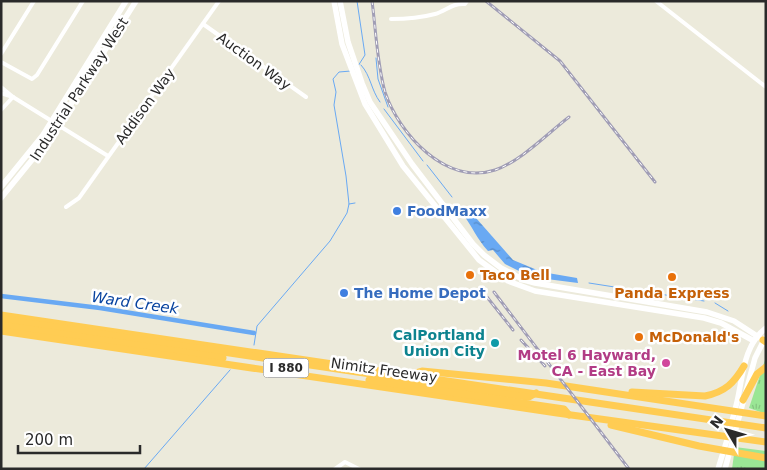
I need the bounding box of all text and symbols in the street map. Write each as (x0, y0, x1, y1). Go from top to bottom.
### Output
street label: Industrial Parkway West (27, 14, 132, 164)
street label: Auction Way (214, 29, 294, 93)
street label: Addison Way (112, 65, 178, 147)
place label: FoodMaxx (407, 203, 487, 219)
marker: FoodMaxx (391, 205, 403, 217)
place label: Taco Bell (480, 267, 550, 283)
marker: Taco Bell (464, 269, 476, 281)
marker: Panda Express (666, 271, 678, 283)
place label: The Home Depot (354, 285, 486, 301)
place label: Panda Express (614, 285, 730, 301)
marker: The Home Depot (338, 287, 350, 299)
water label: Ward Creek (90, 288, 181, 318)
place label: CalPortland Union City (393, 327, 485, 359)
place label: McDonald's (649, 329, 739, 345)
marker: McDonald's (633, 331, 645, 343)
marker: CalPortland Union City (489, 337, 501, 349)
place label: Motel 6 Hayward, CA - East Bay (517, 347, 656, 379)
street label: Nimitz Freeway (330, 355, 438, 385)
marker: Motel 6 Hayward, CA - East Bay (660, 357, 672, 369)
road number: I 880 (264, 358, 308, 378)
north arrow (702, 405, 752, 455)
text: N (707, 412, 727, 432)
scale bar (18, 422, 140, 454)
text: 200 m (25, 431, 73, 449)

